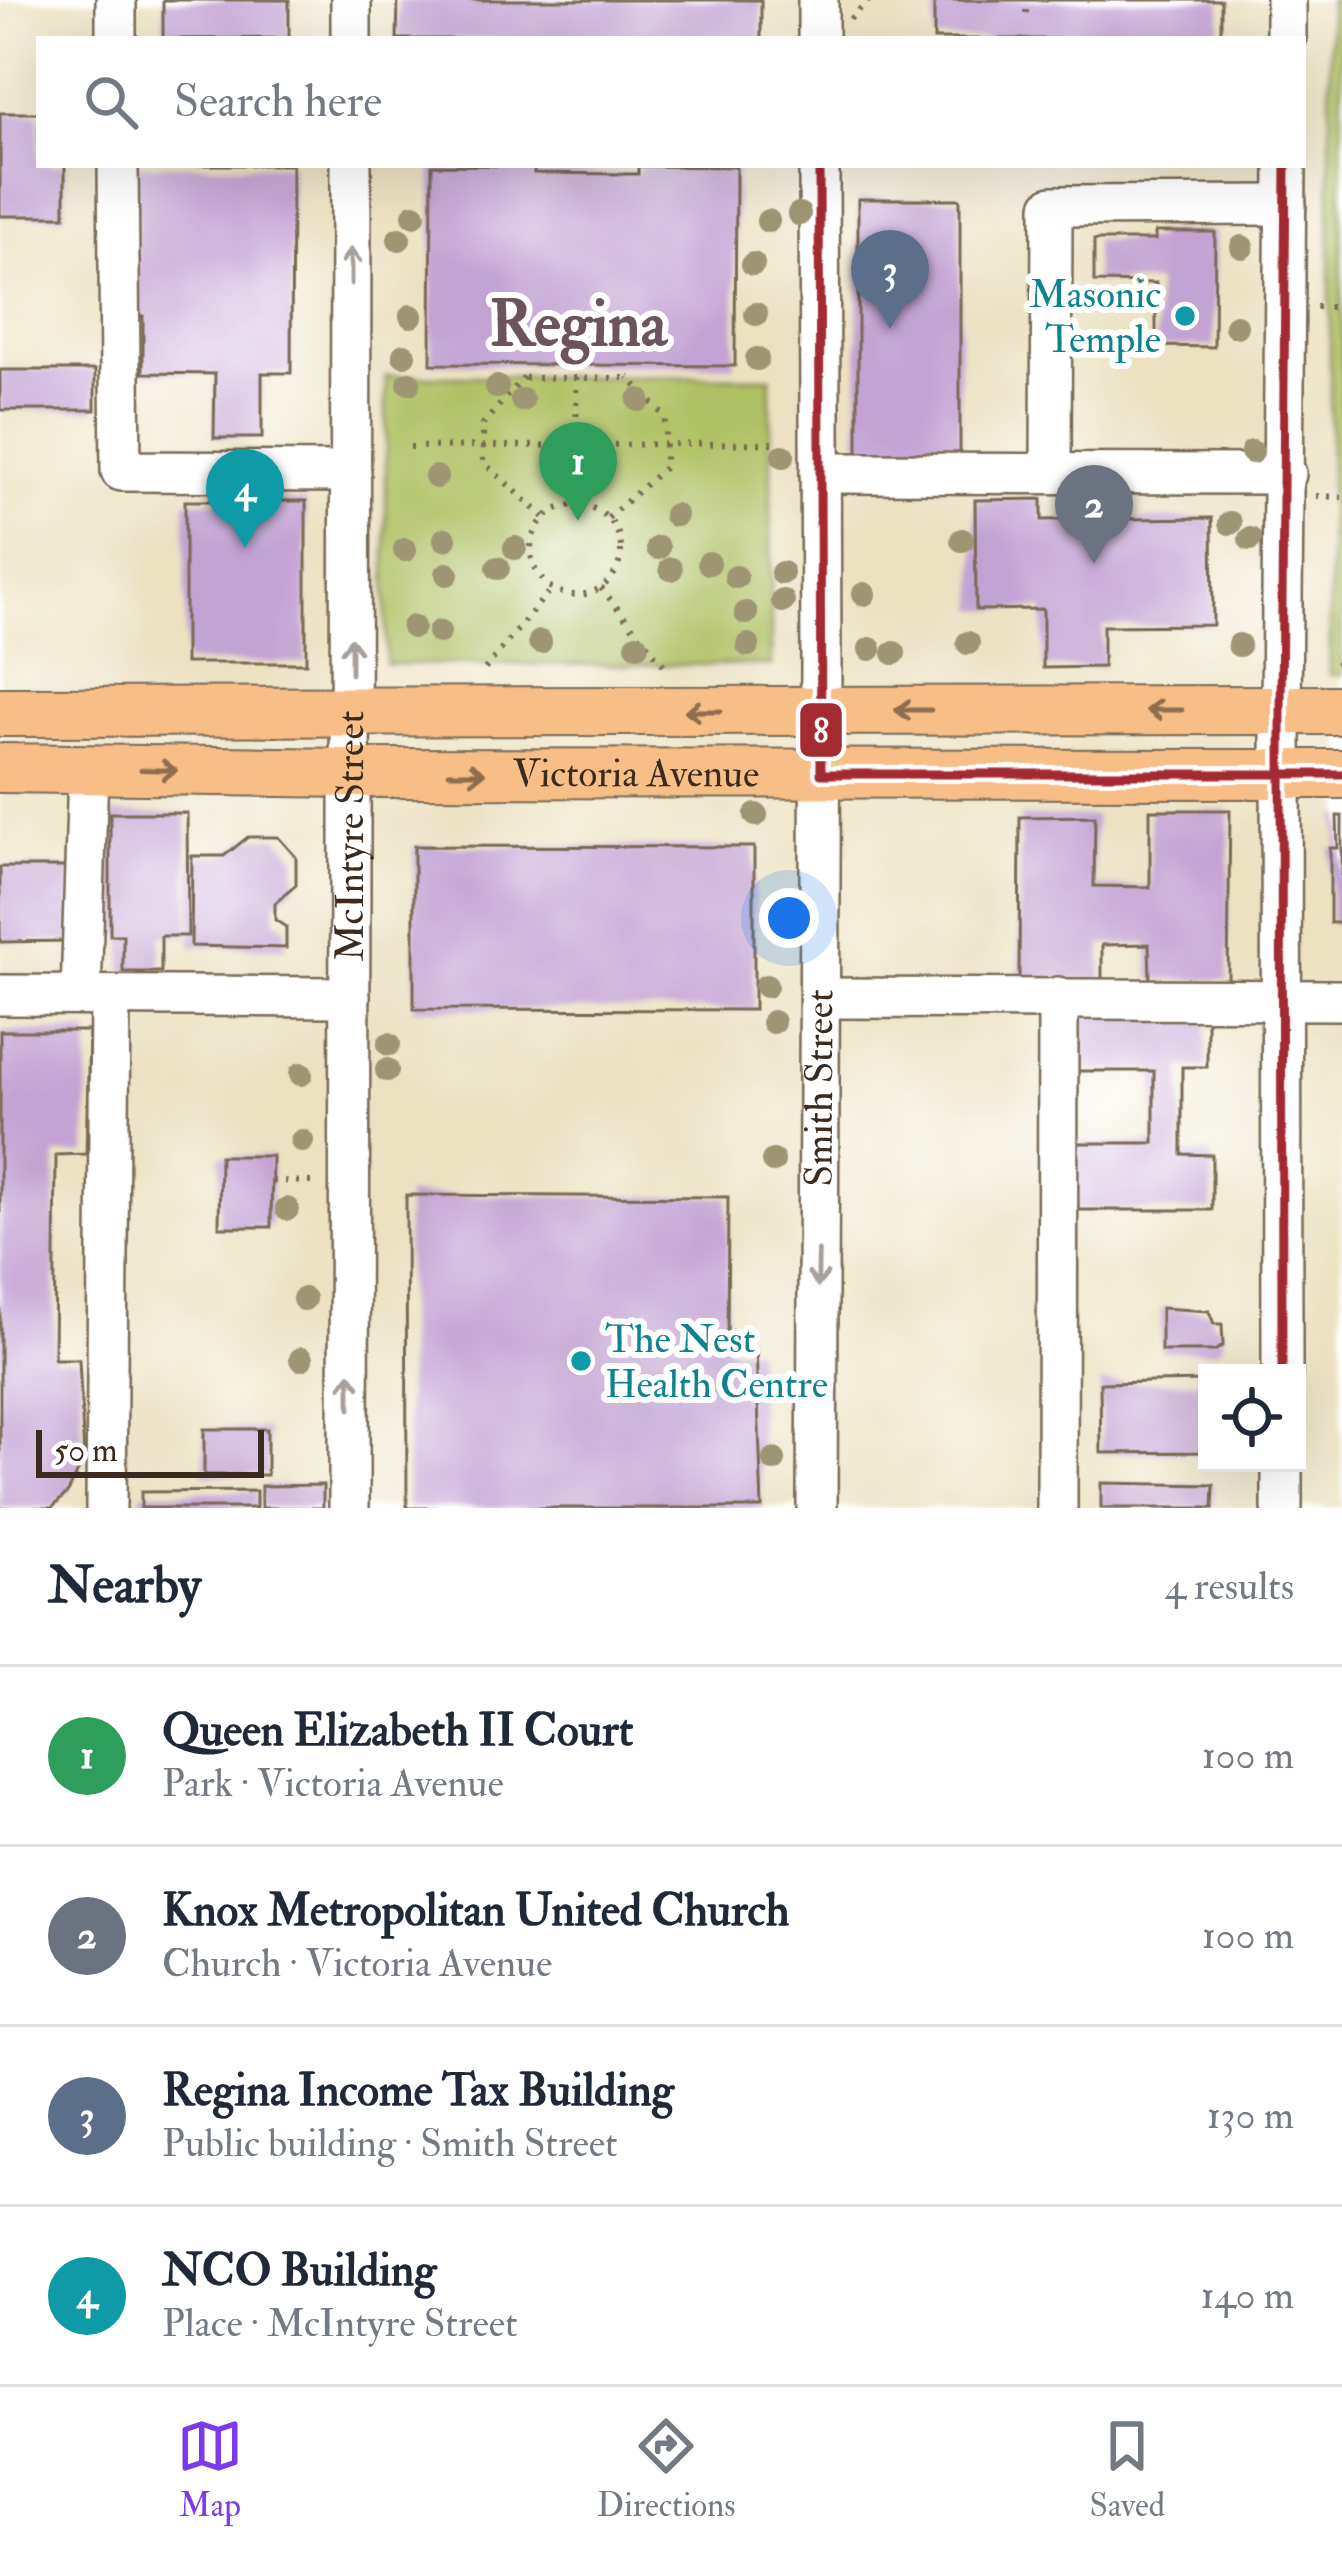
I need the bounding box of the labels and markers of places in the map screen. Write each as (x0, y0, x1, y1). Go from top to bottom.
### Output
pin: 3 (851, 230, 929, 329)
place label: Masonic Temple (1029, 270, 1161, 364)
marker: Masonic Temple (1172, 303, 1198, 329)
pin: 1 (539, 422, 617, 521)
pin: 4 (206, 449, 284, 548)
pin: 2 (1055, 465, 1133, 564)
place label: The Nest Health Centre (605, 1315, 828, 1409)
marker: The Nest Health Centre (568, 1348, 594, 1374)

